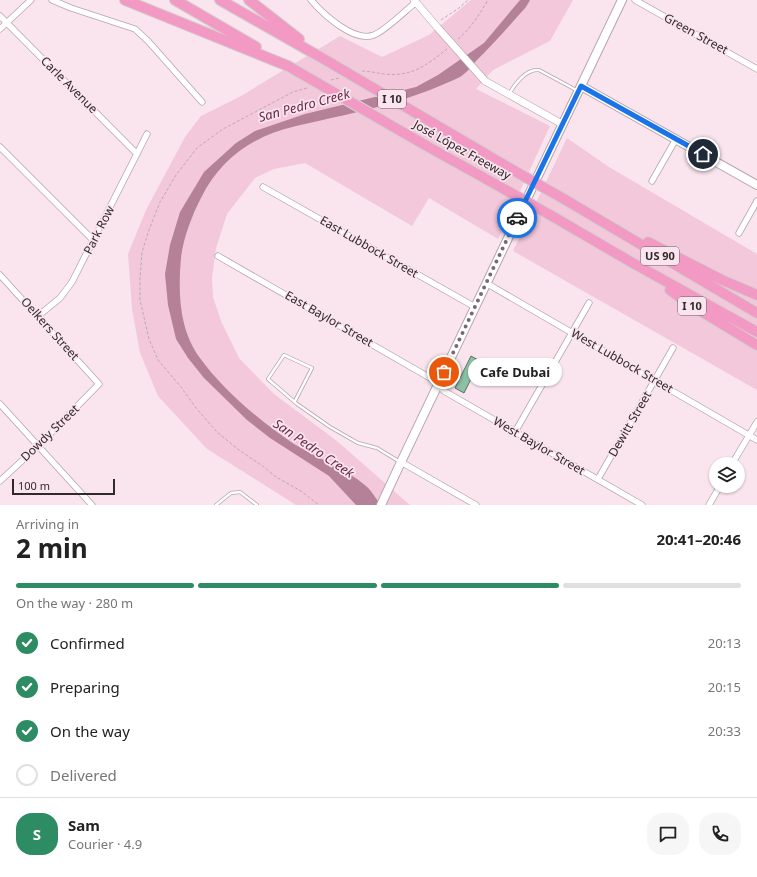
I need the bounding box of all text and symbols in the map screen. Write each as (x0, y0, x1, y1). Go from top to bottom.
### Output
street label: Green Street (661, 9, 732, 59)
street label: Carle Avenue (37, 52, 102, 117)
water label: San Pedro Creek (256, 84, 352, 126)
road number: I 10 (378, 90, 406, 108)
street label: José López Freeway (410, 115, 515, 184)
pin (686, 137, 720, 171)
icon: home (692, 143, 714, 165)
courier (497, 198, 537, 238)
street label: Park Row (79, 202, 118, 257)
icon: car (506, 207, 528, 229)
street label: East Lubbock Street (317, 211, 422, 282)
road number: US 90 (641, 247, 679, 265)
street label: East Baylor Street (282, 286, 377, 351)
street label: Oelkers Street (17, 293, 84, 364)
road number: I 10 (678, 297, 706, 315)
street label: West Lubbock Street (568, 324, 677, 397)
pin (427, 355, 461, 389)
callout: Cafe Dubai (468, 358, 562, 386)
icon: bag (433, 361, 455, 383)
text: Cafe Dubai (480, 363, 550, 381)
street label: Dewitt Street (604, 387, 656, 460)
street label: Dowdy Street (17, 400, 83, 465)
street label: West Baylor Street (490, 412, 589, 479)
water label: San Pedro Creek (270, 414, 358, 482)
map controls (709, 457, 745, 493)
button: layers (709, 457, 745, 493)
scale bar (12, 477, 115, 496)
text: 100 m (18, 478, 50, 493)
text: Arriving in (16, 515, 79, 533)
text: 20:41–20:46 (656, 529, 741, 549)
text: 2 min (16, 530, 88, 566)
text: On the way · 280 m (16, 594, 133, 612)
icon: check (16, 632, 38, 654)
text: Confirmed (50, 633, 125, 653)
text: 20:13 (708, 634, 741, 652)
icon: check (16, 676, 38, 698)
text: Preparing (50, 677, 120, 697)
text: 20:15 (708, 678, 741, 696)
icon: check (16, 720, 38, 742)
text: On the way (50, 721, 130, 741)
text: 20:33 (708, 722, 741, 740)
text: Delivered (50, 765, 117, 785)
button: chat (647, 813, 689, 855)
button: phone (699, 813, 741, 855)
text: Sam (68, 815, 100, 835)
text: S (33, 824, 41, 844)
text: Courier · 4.9 (68, 835, 142, 853)

